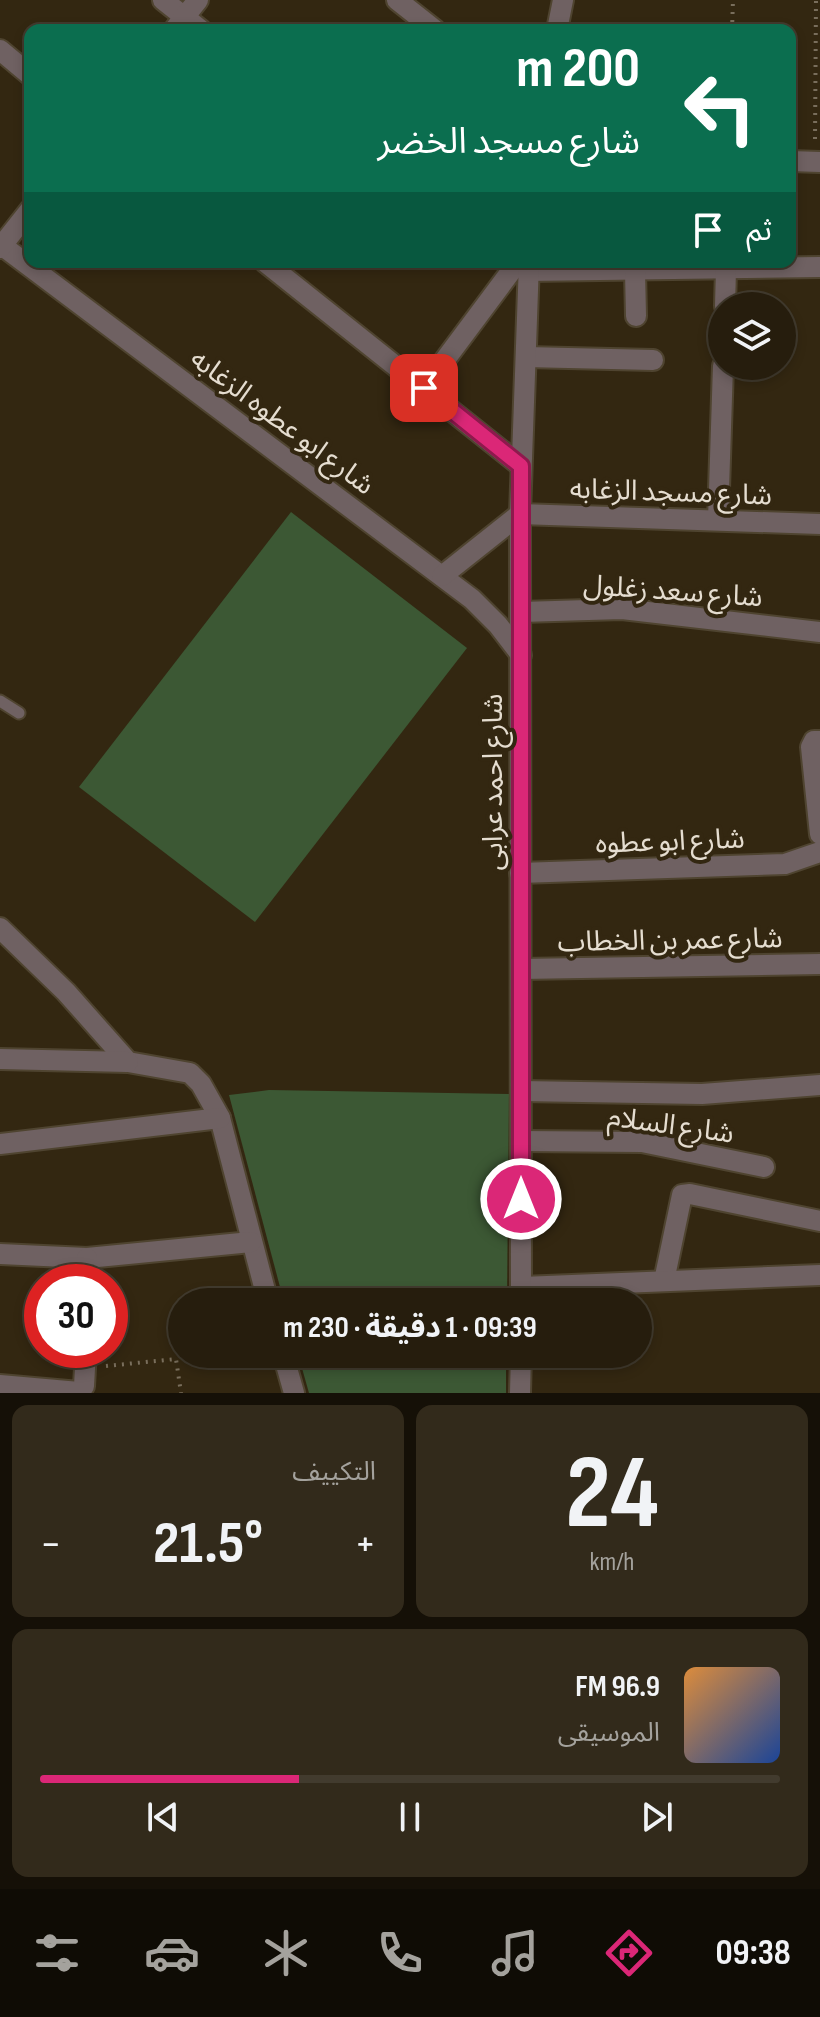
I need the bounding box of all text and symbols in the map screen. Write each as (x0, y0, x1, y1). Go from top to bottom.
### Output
text: 200 m (516, 36, 640, 103)
icon: left (668, 56, 772, 160)
text: شارع مسجد الخضر (378, 121, 640, 164)
icon: arrive (686, 208, 730, 252)
text: ثم (746, 213, 772, 249)
map controls (708, 292, 796, 380)
button: layers (708, 292, 796, 380)
street label: شارع ابو عطوه الزغابه (182, 342, 381, 504)
pin (390, 354, 458, 422)
icon: arrive (402, 366, 446, 410)
street label: شارع مسجد الزغابه (569, 472, 773, 516)
street label: شارع سعد زغلول (582, 569, 764, 617)
street label: شارع احمد عرابى (477, 694, 513, 871)
street label: شارع ابو عطوه (595, 822, 745, 864)
street label: شارع عمر بن الخطاب (557, 922, 783, 962)
street label: شارع السلام (605, 1100, 736, 1154)
position arrow (479, 1157, 563, 1241)
speed limit sign: 30 (24, 1264, 128, 1368)
text: 09:39 · 1 دقيقة · 230 m (283, 1310, 537, 1346)
text: 24 (565, 1432, 659, 1557)
text: التكييف (292, 1457, 376, 1488)
text: 21.5° (153, 1508, 263, 1580)
text: − (40, 1518, 62, 1571)
text: + (354, 1518, 376, 1571)
text: km/h (590, 1547, 634, 1578)
text: 96.9 FM (575, 1669, 660, 1705)
text: الموسيقى (558, 1718, 660, 1749)
icon: previous (141, 1795, 185, 1839)
icon: pause (388, 1795, 432, 1839)
icon: next (635, 1795, 679, 1839)
icon: filters (29, 1925, 85, 1981)
icon: car (144, 1925, 200, 1981)
icon: climate (258, 1925, 314, 1981)
icon: phone (372, 1925, 428, 1981)
icon: music (487, 1925, 543, 1981)
icon: directions (601, 1925, 657, 1981)
text: 09:38 (715, 1932, 791, 1975)

